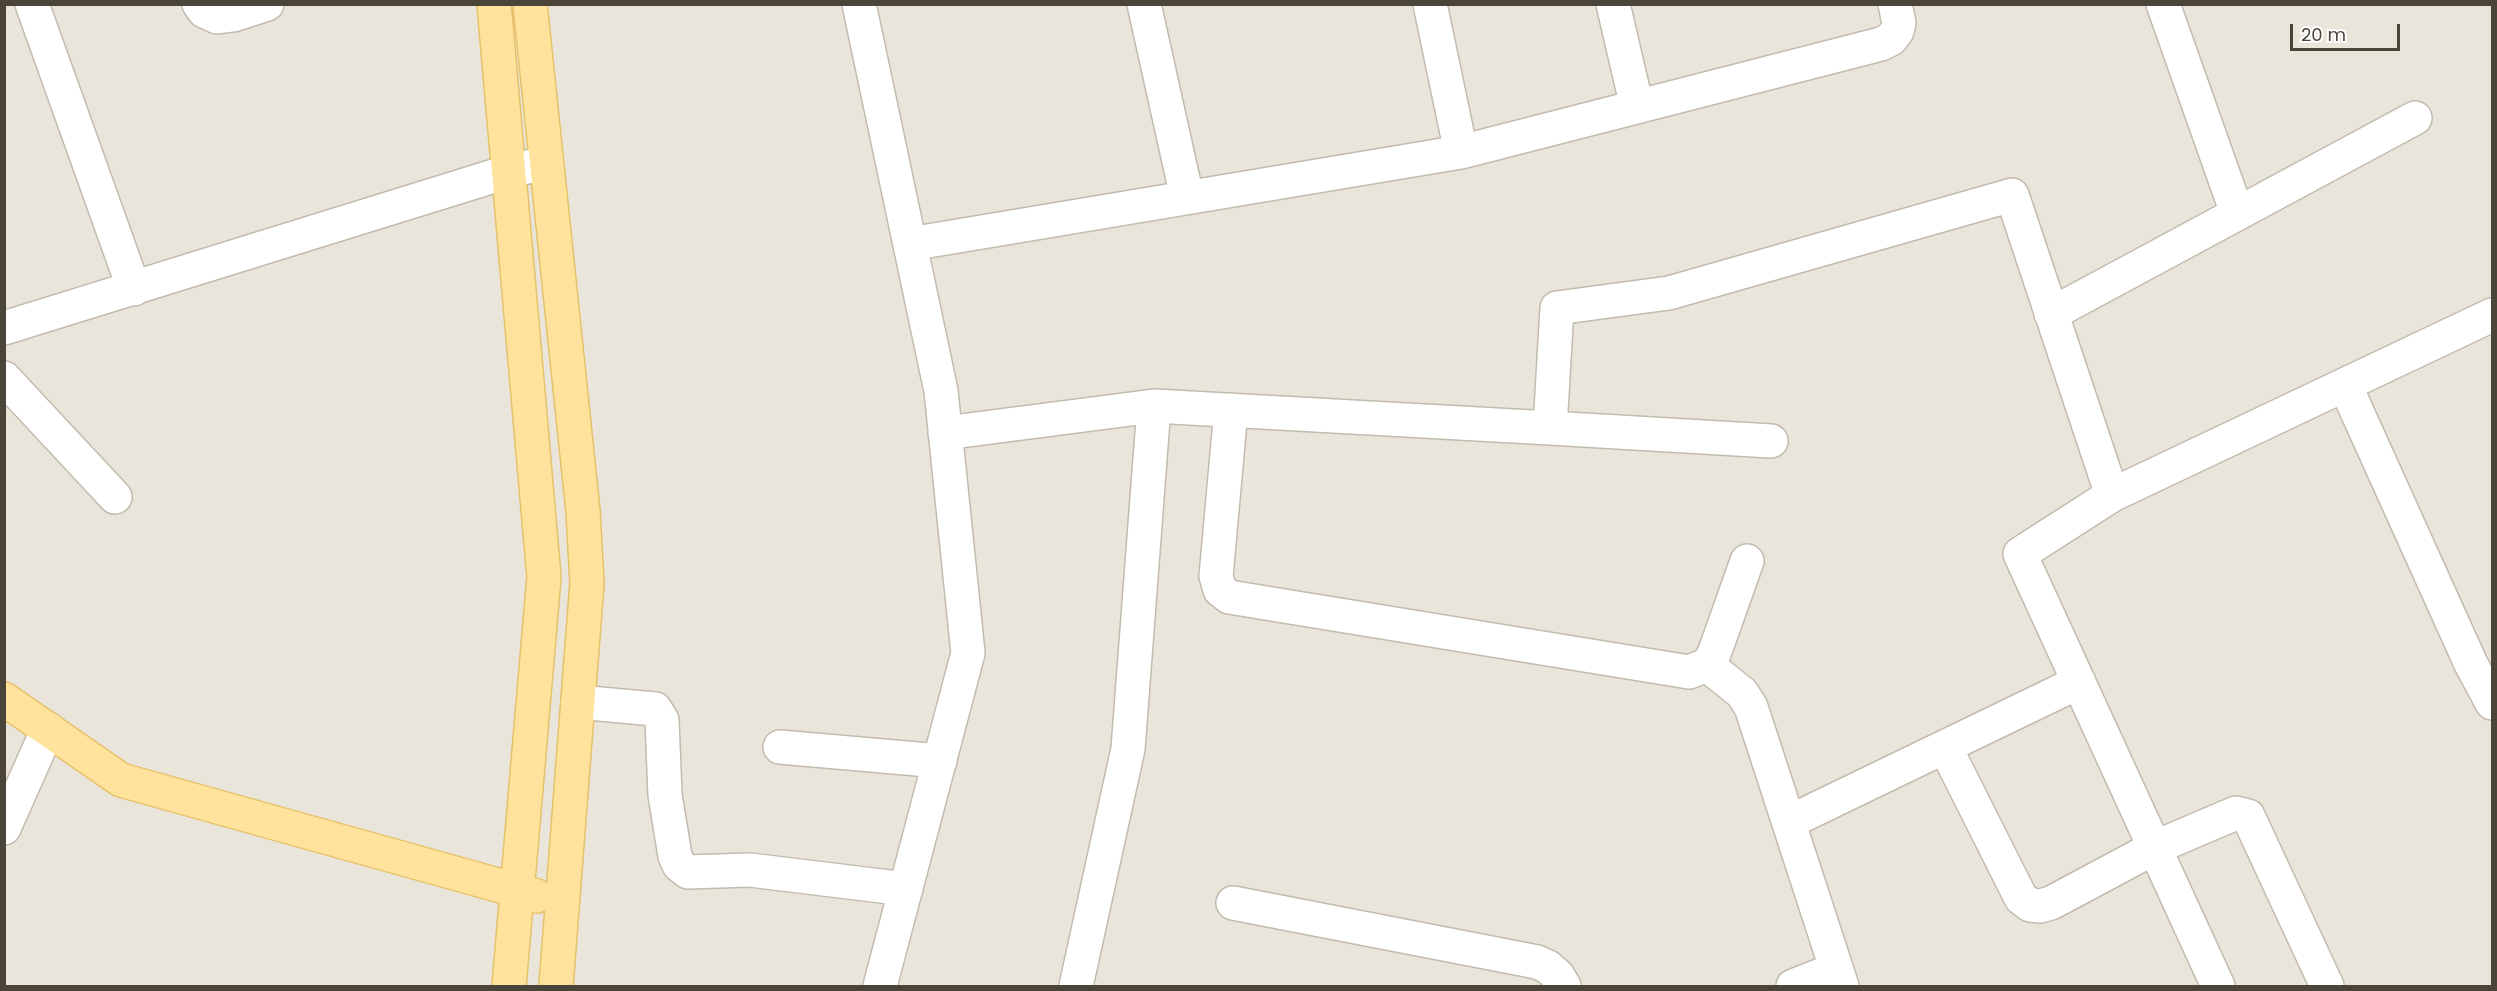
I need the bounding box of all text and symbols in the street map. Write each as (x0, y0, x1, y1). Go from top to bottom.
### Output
scale bar (2293, 12, 2402, 50)
text: 20 m (2301, 22, 2346, 47)

